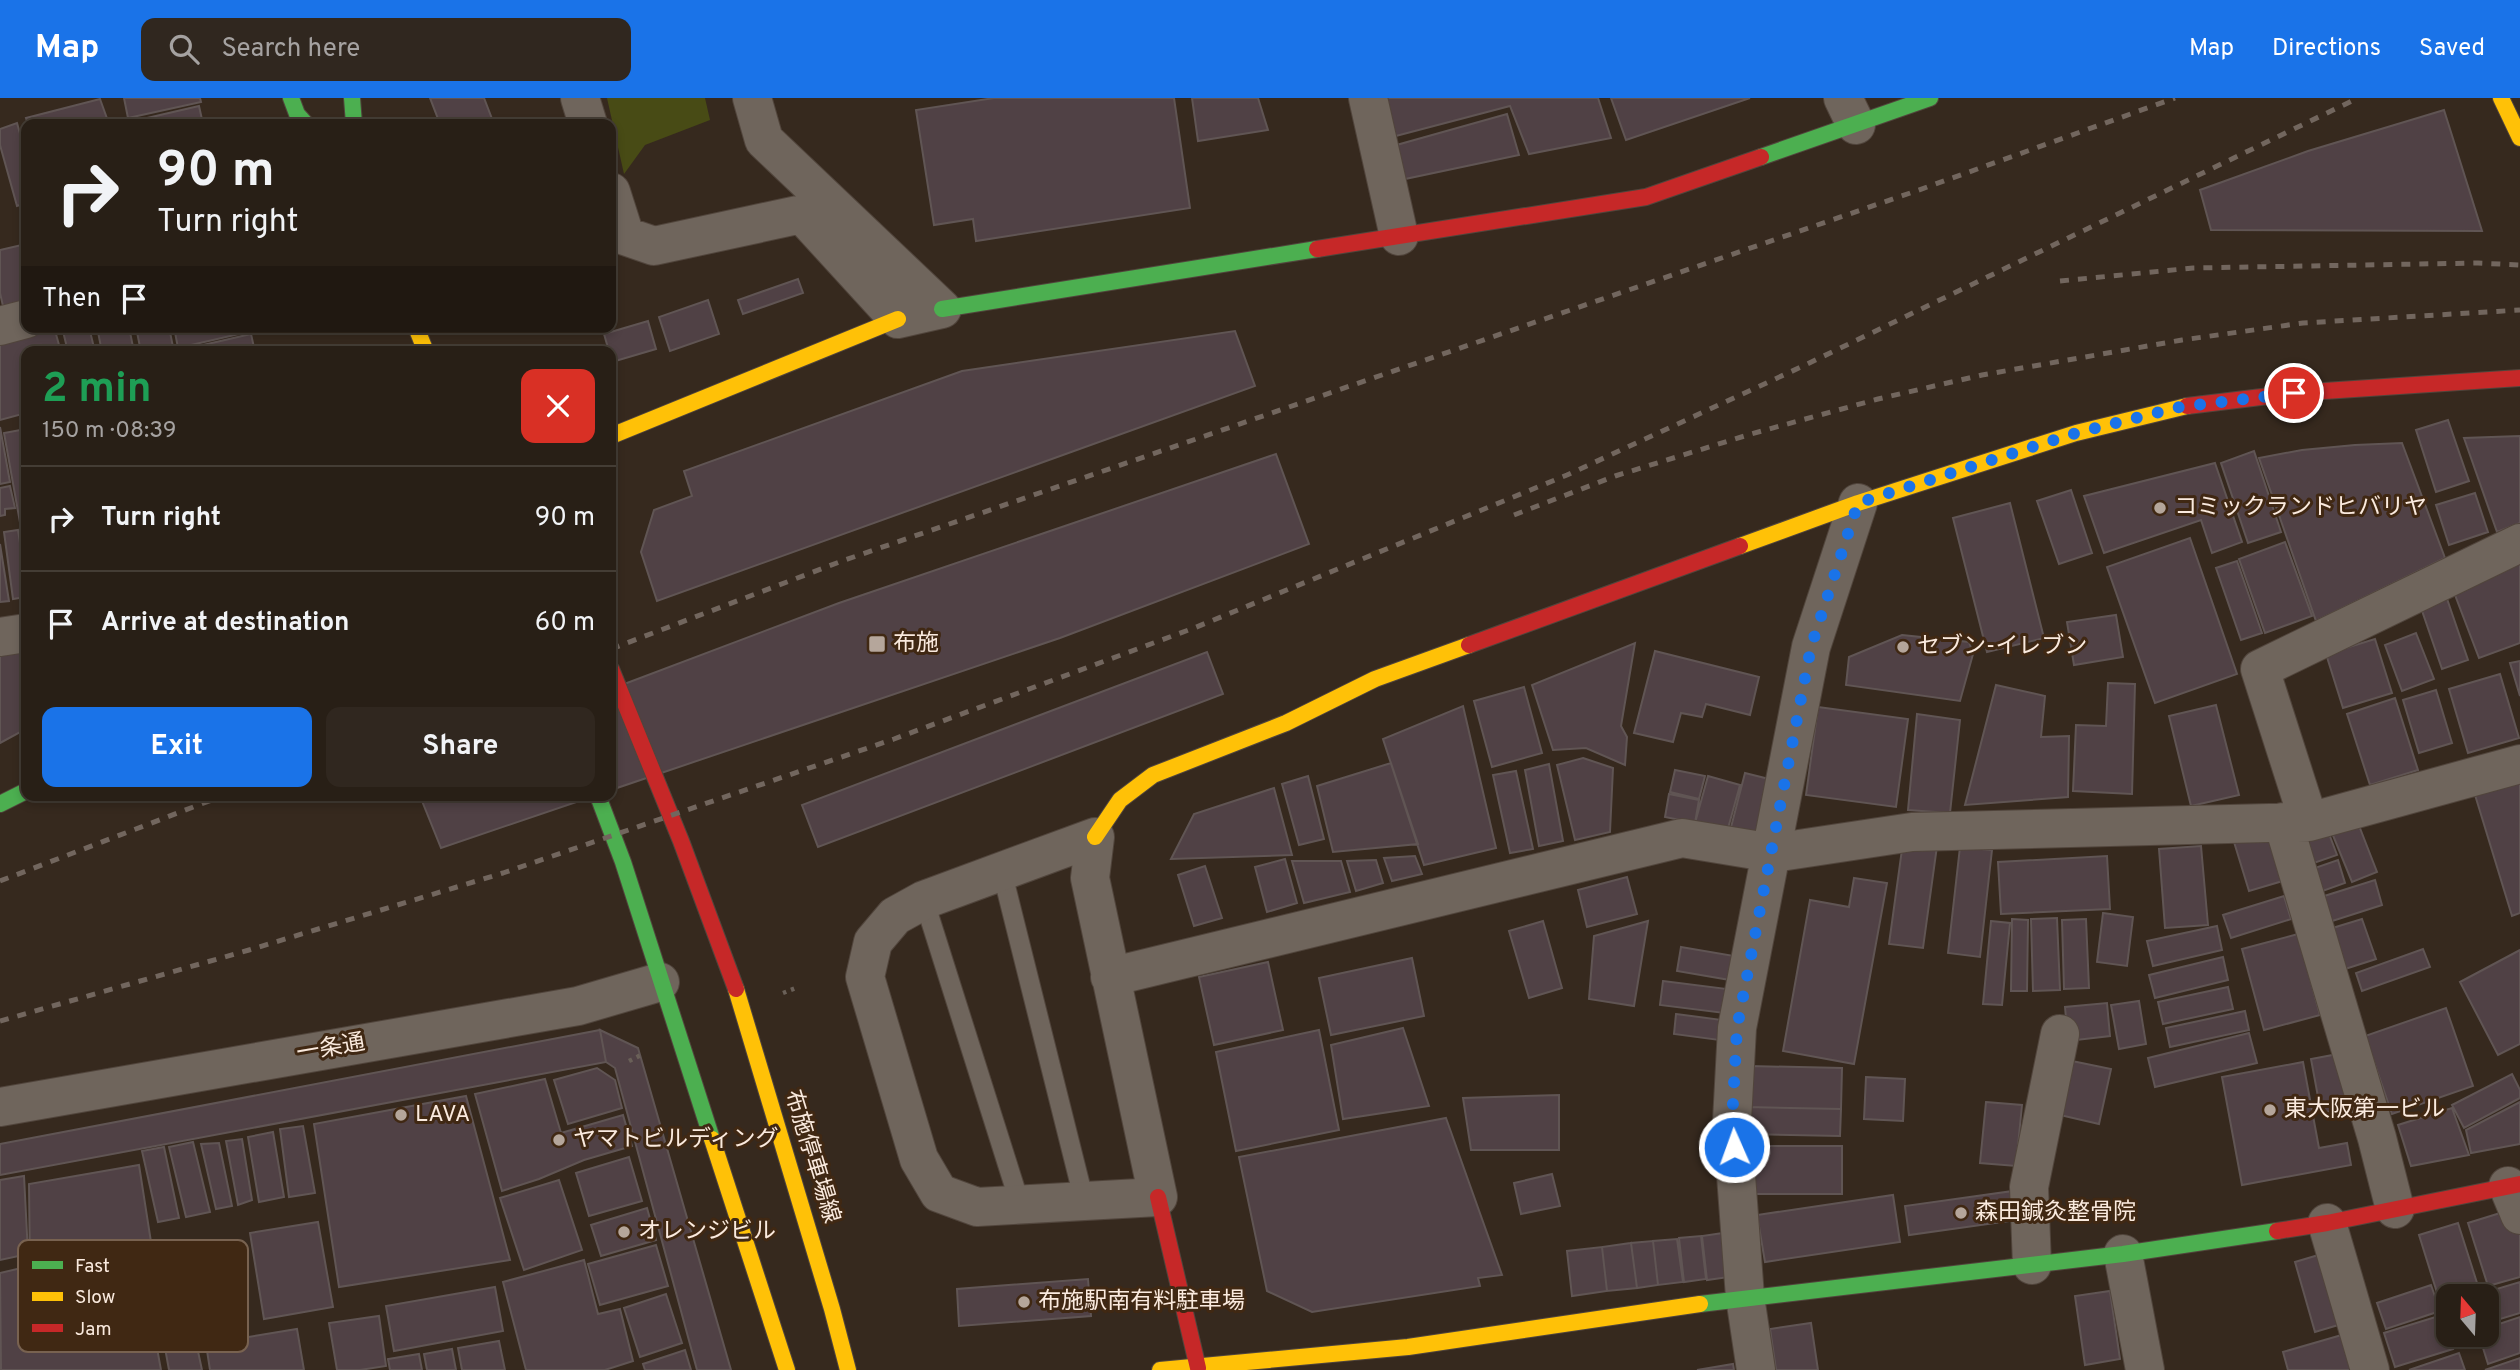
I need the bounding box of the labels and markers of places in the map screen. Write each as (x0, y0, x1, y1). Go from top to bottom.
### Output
pin (2264, 363, 2324, 423)
place label: コミックランドヒバリヤ (2174, 494, 2427, 523)
marker: コミックランドヒバリヤ (2152, 500, 2168, 516)
place label: 布施 (893, 630, 939, 659)
place label: セブン-イレブン (1917, 633, 2087, 662)
marker: 布施 (867, 634, 887, 654)
marker: セブン-イレブン (1895, 639, 1911, 655)
place label: 東大阪第一ビル (2284, 1096, 2445, 1125)
place label: LAVA (415, 1101, 470, 1130)
marker: 東大阪第一ビル (2262, 1102, 2278, 1118)
marker: LAVA (393, 1107, 409, 1123)
place label: ヤマトビルディング (573, 1126, 778, 1155)
marker: ヤマトビルディング (551, 1132, 567, 1148)
place label: 森田鍼灸整骨院 (1975, 1199, 2136, 1228)
marker: 森田鍼灸整骨院 (1953, 1205, 1969, 1221)
place label: オレンジビル (638, 1218, 776, 1247)
marker: オレンジビル (616, 1224, 632, 1240)
place label: 布施駅南有料駐車場 (1038, 1288, 1245, 1317)
marker: 布施駅南有料駐車場 (1016, 1294, 1032, 1310)

